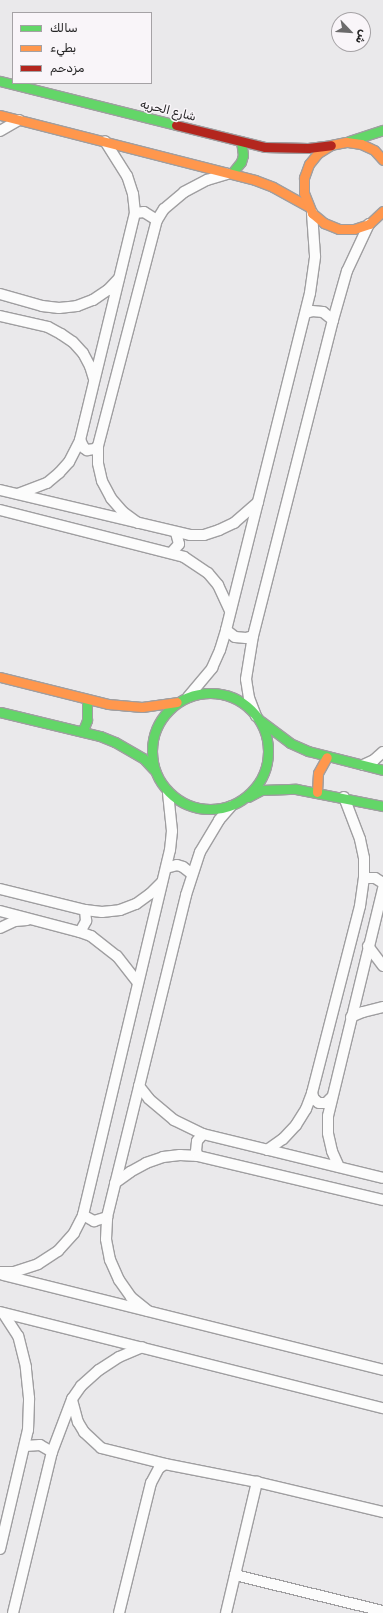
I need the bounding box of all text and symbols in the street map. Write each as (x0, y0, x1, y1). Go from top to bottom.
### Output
legend (12, 12, 152, 84)
north arrow (331, 12, 371, 52)
text: سالك (50, 21, 78, 35)
text: ش (353, 28, 370, 46)
text: بطيء (50, 41, 76, 55)
text: مزدحم (50, 61, 84, 75)
street label: شارع الحريه (139, 97, 197, 125)

